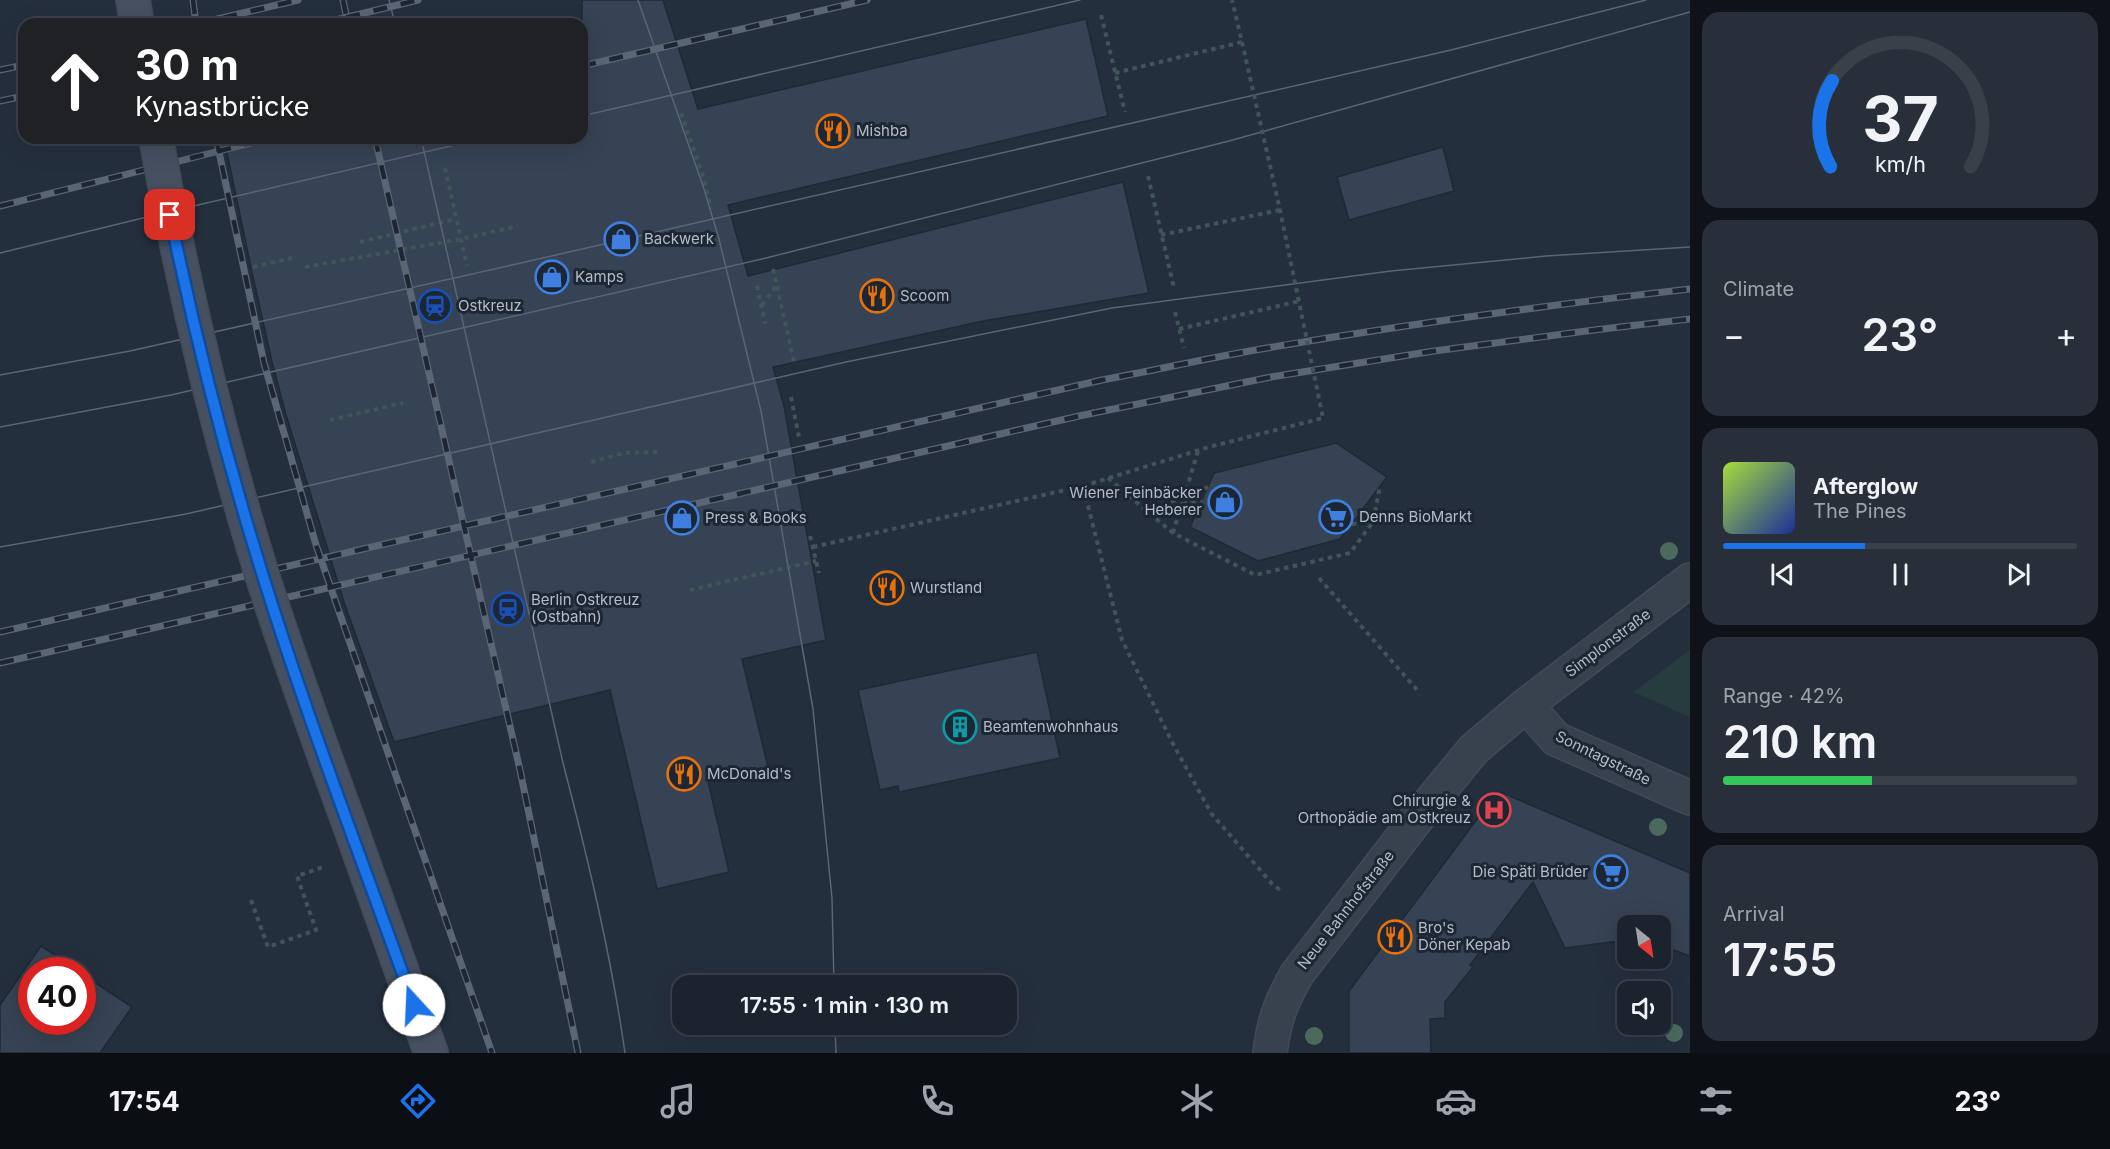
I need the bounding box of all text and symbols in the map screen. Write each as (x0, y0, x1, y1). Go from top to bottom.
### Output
text: 30 m (135, 39, 239, 90)
icon: ahead (36, 42, 114, 120)
text: 37 (1862, 81, 1938, 156)
text: Kynastbrücke (135, 90, 310, 123)
restaurant icon: Mishba (815, 113, 851, 149)
place label: Mishba (856, 121, 908, 140)
text: km/h (1875, 151, 1925, 177)
pin (144, 189, 195, 240)
icon: arrive (153, 198, 186, 231)
shop icon: Backwerk (603, 221, 639, 257)
place label: Backwerk (644, 229, 715, 248)
shop icon: Kamps (534, 259, 570, 295)
place label: Kamps (575, 267, 624, 286)
text: Climate (1723, 277, 1794, 301)
restaurant icon: Scoom (859, 278, 895, 314)
place label: Scoom (900, 286, 949, 305)
station icon: Ostkreuz (417, 288, 453, 324)
place label: Ostkreuz (458, 296, 522, 315)
text: 23° (1862, 307, 1938, 362)
text: − (1723, 315, 1745, 355)
text: + (2055, 315, 2077, 355)
text: Afterglow (1813, 473, 1918, 499)
place label: Wiener Feinbäcker Heberer (1069, 483, 1202, 519)
shop icon: Wiener Feinbäcker Heberer (1207, 484, 1243, 520)
supermarket icon: Denns BioMarkt (1318, 499, 1354, 535)
text: The Pines (1813, 499, 1907, 523)
shop icon: Press & Books (664, 500, 700, 536)
place label: Denns BioMarkt (1359, 507, 1472, 526)
place label: Press & Books (705, 508, 807, 527)
icon: previous (1766, 558, 1799, 591)
icon: pause (1884, 558, 1917, 591)
icon: next (2002, 558, 2035, 591)
restaurant icon: Wurstland (869, 570, 905, 606)
place label: Wurstland (910, 578, 982, 597)
place label: Berlin Ostkreuz (Ostbahn) (531, 590, 640, 626)
station icon: Berlin Ostkreuz (Ostbahn) (490, 591, 526, 627)
street label: Simplonstraße (1561, 604, 1654, 681)
text: Range · 42% (1723, 684, 1845, 708)
building icon: Beamtenwohnhaus (942, 709, 978, 745)
text: 210 km (1723, 714, 1877, 769)
place label: Beamtenwohnhaus (983, 717, 1119, 736)
street label: Sonntagstraße (1552, 726, 1654, 789)
restaurant icon: McDonald's (666, 756, 702, 792)
place label: McDonald's (707, 764, 792, 783)
place label: Chirurgie & Orthopädie am Ostkreuz (1298, 791, 1471, 827)
hospital icon: Chirurgie & Orthopädie am Ostkreuz (1476, 792, 1512, 828)
street label: Neue Bahnhofstraße (1293, 846, 1398, 973)
supermarket icon: Die Späti Brüder (1593, 854, 1629, 890)
place label: Die Späti Brüder (1473, 862, 1588, 881)
text: Arrival (1723, 902, 1785, 926)
north arrow (1617, 915, 1671, 969)
map controls (1617, 915, 1671, 1035)
place label: Bro's Döner Kepab (1418, 918, 1510, 954)
restaurant icon: Bro's Döner Kepab (1377, 919, 1413, 955)
text: 17:55 (1723, 932, 1837, 987)
speed limit sign: 40 (18, 957, 96, 1035)
position arrow (382, 973, 446, 1037)
button: sound (1617, 981, 1671, 1035)
text: 17:55 · 1 min · 130 m (740, 992, 949, 1018)
icon: directions (397, 1080, 439, 1122)
icon: music (657, 1080, 699, 1122)
icon: phone (916, 1080, 958, 1122)
icon: climate (1176, 1080, 1218, 1122)
icon: car (1435, 1080, 1477, 1122)
icon: filters (1695, 1080, 1737, 1122)
text: 17:54 (109, 1085, 180, 1118)
text: 23° (1954, 1085, 2001, 1118)

